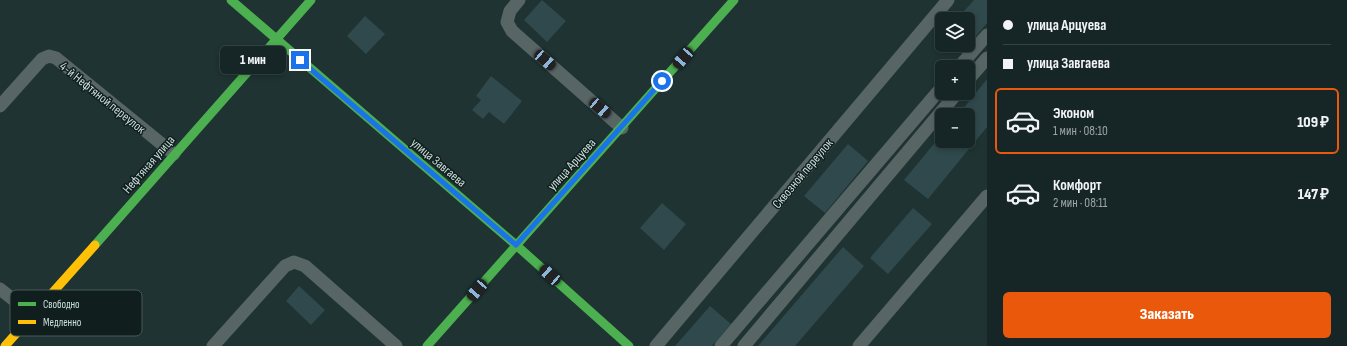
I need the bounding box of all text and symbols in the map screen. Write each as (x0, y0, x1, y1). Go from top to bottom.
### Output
map controls (935, 12, 975, 148)
button: layers (935, 12, 975, 52)
text: улица Арцуева (1027, 16, 1106, 35)
car (671, 45, 695, 71)
callout: 1 мин (220, 46, 286, 74)
car (532, 48, 558, 72)
route end (291, 51, 309, 69)
text: 1 мин (240, 52, 266, 68)
text: улица Завгаева (1027, 54, 1110, 73)
street label: 4-й Нефтяной переулок (56, 58, 149, 137)
button: + (935, 60, 975, 100)
route start (653, 72, 671, 90)
car (587, 96, 613, 120)
icon: car (1005, 103, 1041, 139)
text: Эконом (1053, 104, 1094, 123)
button: − (935, 108, 975, 148)
text: 109 ₽ (1297, 113, 1329, 132)
text: 1 мин · 08:10 (1053, 123, 1108, 139)
street label: Нефтяная улица (119, 132, 178, 197)
street label: улица Завгаева (407, 135, 469, 191)
street label: улица Арцуева (544, 135, 599, 194)
street label: Сквозной переулок (769, 135, 837, 212)
icon: car (1005, 175, 1041, 211)
text: Комфорт (1053, 176, 1102, 195)
text: 147 ₽ (1298, 185, 1329, 204)
text: 2 мин · 08:11 (1053, 195, 1107, 211)
car (537, 263, 563, 287)
car (465, 277, 489, 303)
legend (10, 290, 142, 336)
button: Заказать (1003, 292, 1331, 338)
text: Свободно (43, 298, 80, 311)
text: Медленно (43, 316, 82, 329)

